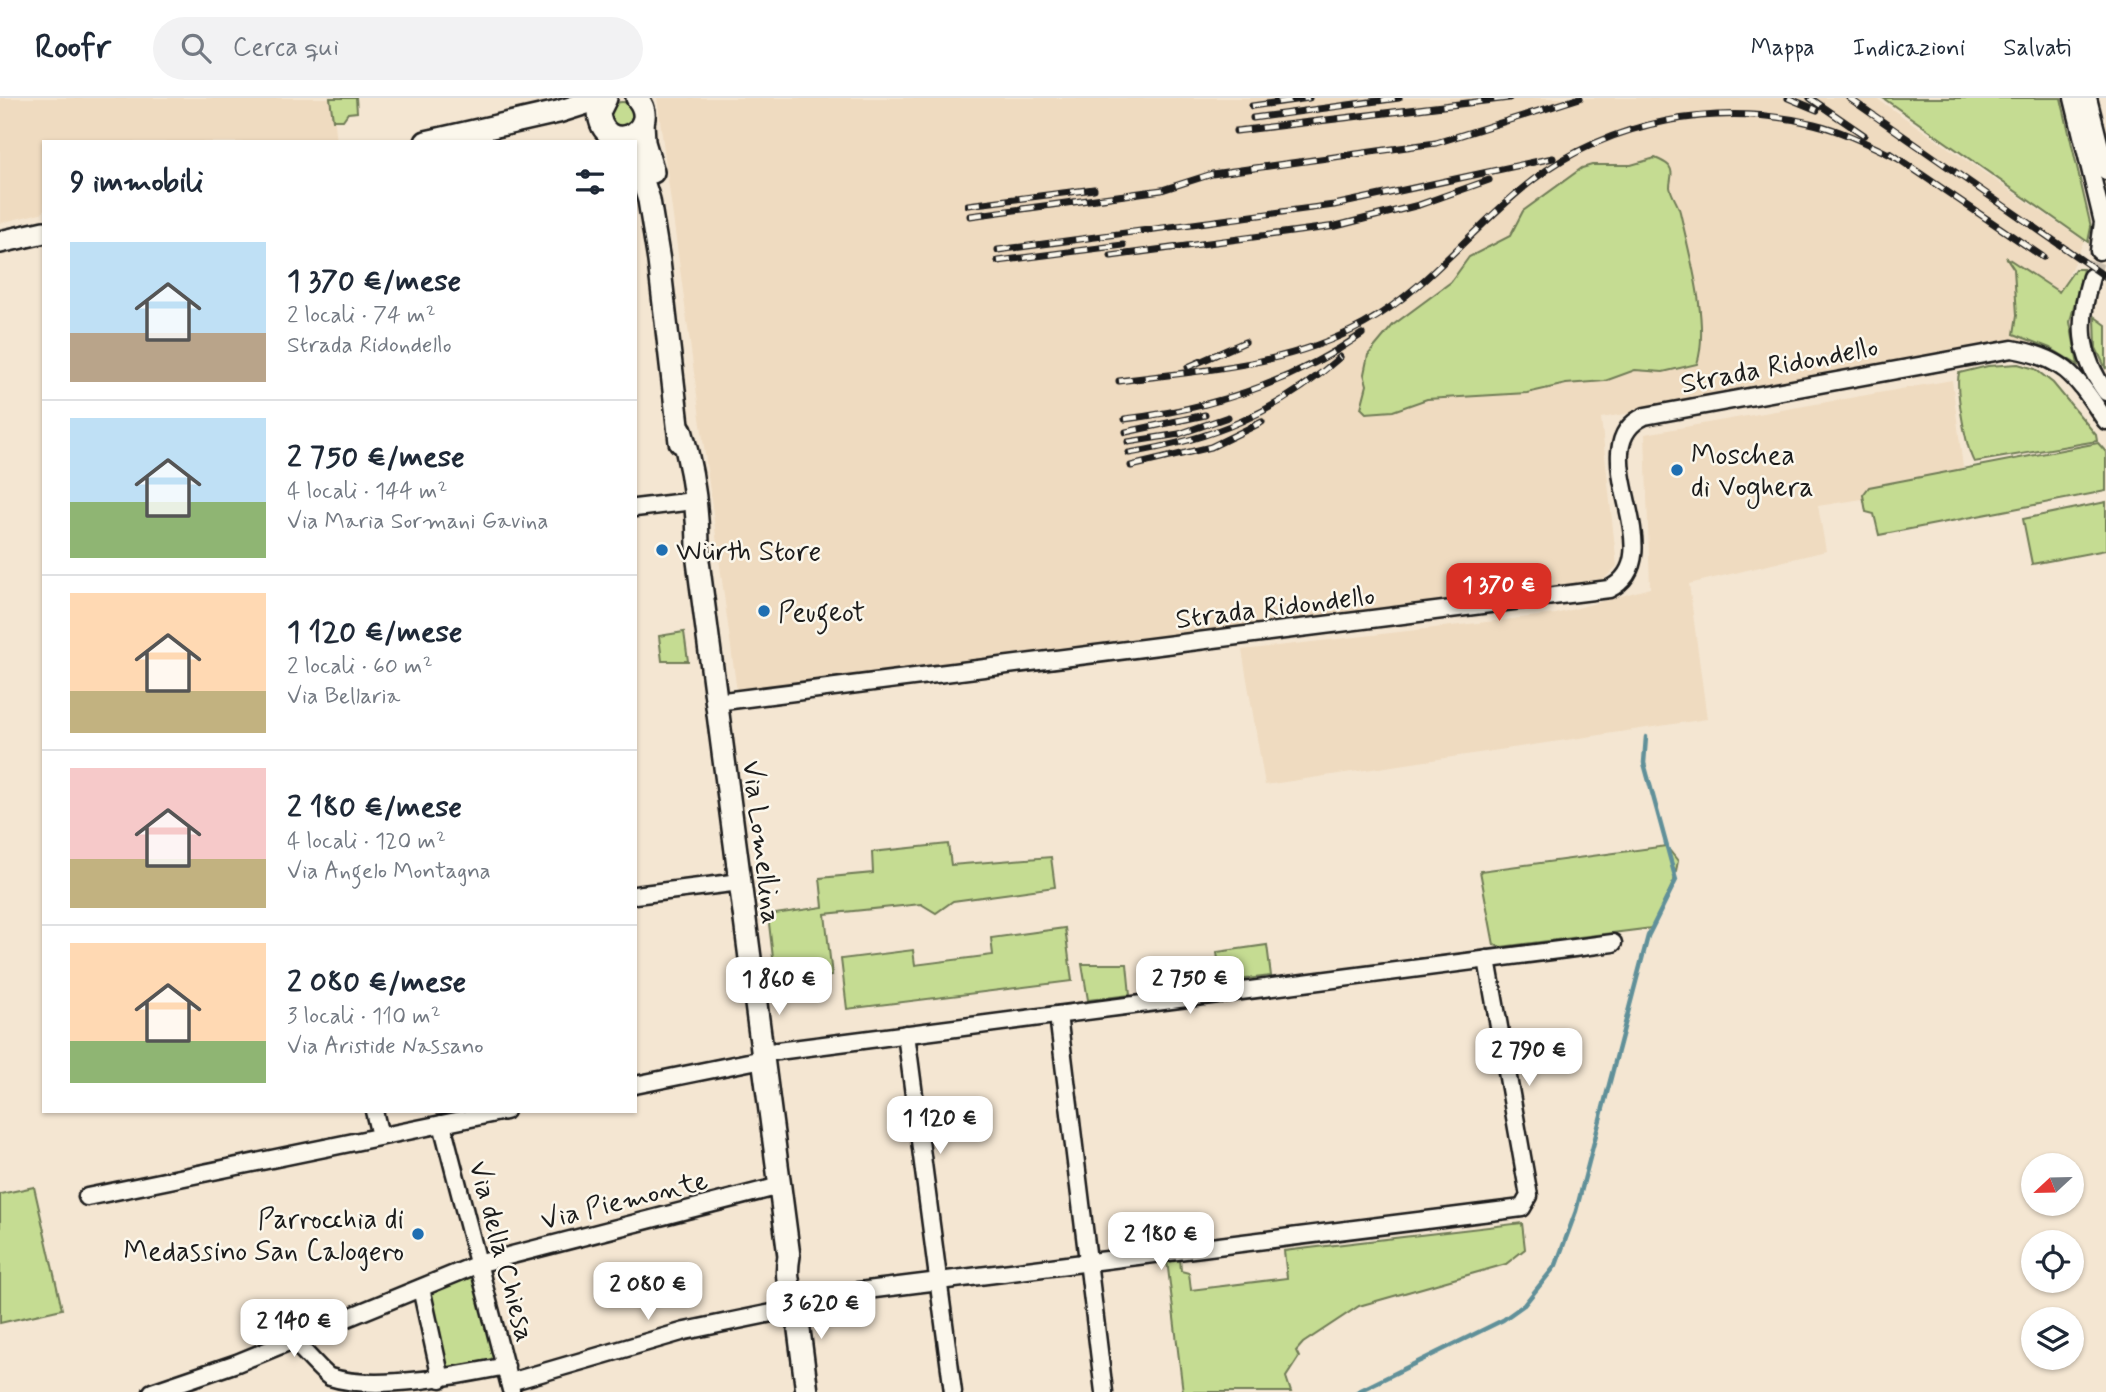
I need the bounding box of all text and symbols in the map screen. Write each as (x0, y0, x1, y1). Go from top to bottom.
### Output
search box (153, 17, 643, 80)
text: Roofr (35, 26, 111, 70)
icon: search (177, 29, 215, 67)
text: Cerca qui (233, 31, 339, 65)
text: Mappa (1751, 33, 1815, 64)
text: Indicazioni (1853, 33, 1965, 64)
text: Salvati (2003, 33, 2071, 64)
text: 9 immobili (70, 163, 204, 202)
icon: filters (571, 163, 609, 201)
text: 1 370 €/mese (287, 262, 461, 301)
icon: home (126, 270, 210, 354)
text: 2 locali · 74 m² (287, 301, 436, 331)
street label: Strada Ridondello (1678, 329, 1881, 404)
text: Strada Ridondello (287, 331, 452, 361)
text: 2 750 €/mese (287, 438, 465, 477)
place label: Moschea di Voghera (1691, 438, 1814, 509)
icon: home (126, 446, 210, 530)
marker: Moschea di Voghera (1669, 462, 1685, 478)
text: 4 locali · 144 m² (287, 477, 448, 507)
text: Via Maria Sormani Gavina (287, 507, 549, 537)
place label: Würth Store (676, 534, 822, 571)
marker: Würth Store (654, 542, 670, 558)
pin: 1 370 € (1434, 564, 1564, 623)
text: 1 370 € (1462, 571, 1536, 601)
street label: Strada Ridondello (1174, 578, 1377, 639)
place label: Peugeot (778, 595, 865, 635)
marker: Peugeot (756, 603, 772, 619)
text: 1 120 €/mese (287, 613, 463, 652)
icon: home (126, 621, 210, 705)
text: 2 locali · 60 m² (287, 652, 433, 682)
text: Via Bellaria (287, 682, 400, 712)
street label: Via Lomellina (732, 758, 789, 926)
text: 2 180 €/mese (287, 788, 462, 827)
icon: home (126, 796, 210, 880)
text: 4 locali · 120 m² (287, 827, 446, 857)
text: Via Angelo Montagna (287, 857, 491, 887)
pin: 2 750 € (1125, 956, 1255, 1016)
pin: 1 860 € (714, 958, 844, 1017)
text: 2 080 €/mese (287, 963, 466, 1002)
text: 2 750 € (1152, 964, 1228, 994)
text: 1 860 € (742, 965, 816, 995)
icon: home (126, 971, 210, 1055)
text: 3 locali · 110 m² (287, 1002, 441, 1032)
pin: 2 790 € (1464, 1028, 1594, 1088)
text: Via Aristide Nassano (287, 1032, 484, 1062)
text: 2 790 € (1491, 1036, 1567, 1066)
pin: 1 120 € (875, 1096, 1005, 1156)
text: 1 120 € (903, 1104, 977, 1134)
north arrow (2021, 1153, 2084, 1216)
map controls (2021, 1153, 2084, 1370)
street label: Via della Chiesa (459, 1157, 542, 1346)
street label: Via Piemonte (537, 1163, 712, 1240)
place label: Parrocchia di Medassino San Calogero (124, 1202, 404, 1271)
pin: 2 180 € (1096, 1212, 1226, 1272)
text: 2 180 € (1124, 1220, 1198, 1250)
marker: Parrocchia di Medassino San Calogero (410, 1226, 426, 1242)
button: locate (2021, 1230, 2084, 1293)
pin: 2 080 € (583, 1262, 713, 1322)
text: 2 080 € (609, 1270, 687, 1300)
pin: 3 620 € (756, 1282, 886, 1341)
text: 3 620 € (782, 1289, 860, 1319)
pin: 2 140 € (229, 1300, 359, 1359)
text: 2 140 € (256, 1307, 332, 1337)
button: layers (2021, 1307, 2084, 1370)

